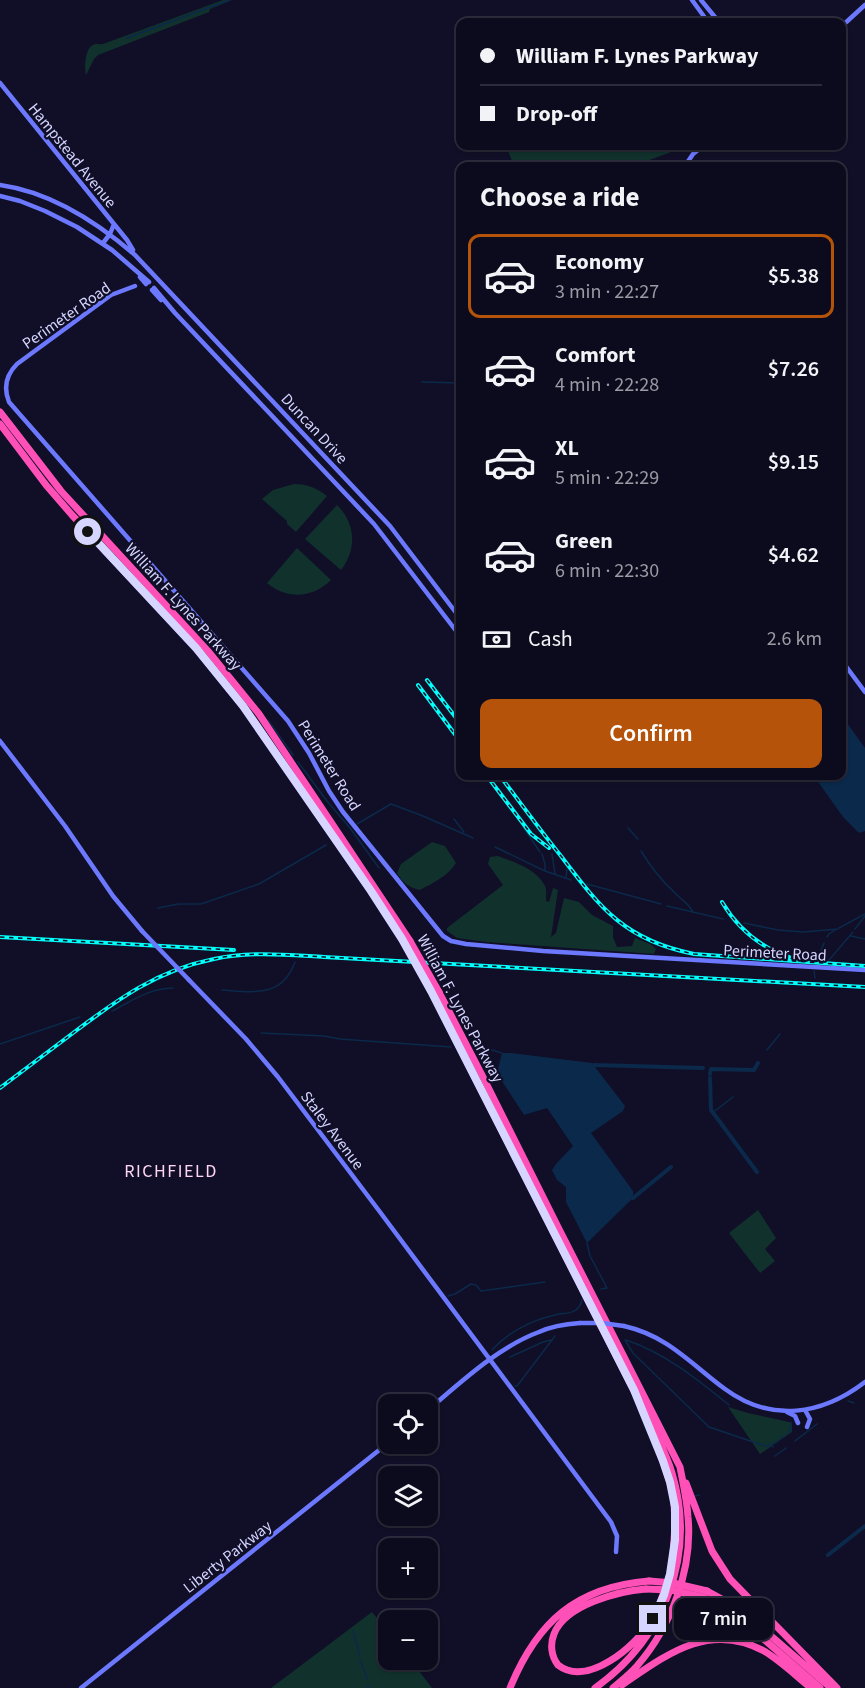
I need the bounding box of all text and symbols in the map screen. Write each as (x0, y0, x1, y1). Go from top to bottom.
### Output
text: William F. Lynes Parkway (516, 40, 758, 72)
street label: Hampstead Avenue (23, 98, 122, 213)
text: Drop-off (516, 98, 597, 130)
text: Choose a ride (480, 178, 640, 217)
text: Economy (555, 246, 644, 278)
icon: car (483, 249, 537, 303)
text: $5.38 (768, 260, 819, 292)
street label: Perimeter Road (18, 277, 115, 354)
text: 3 min · 22:27 (555, 278, 659, 306)
text: Comfort (555, 339, 636, 371)
icon: car (483, 342, 537, 396)
text: $7.26 (768, 353, 819, 385)
text: 4 min · 22:28 (555, 371, 659, 399)
street label: Duncan Drive (276, 389, 353, 469)
text: XL (555, 432, 579, 464)
icon: car (483, 435, 537, 489)
text: $9.15 (768, 446, 819, 478)
text: 5 min · 22:29 (555, 464, 659, 492)
route start (74, 518, 101, 545)
text: Green (555, 525, 613, 557)
icon: car (483, 528, 537, 582)
street label: William F. Lynes Parkway (120, 538, 247, 676)
text: $4.62 (768, 539, 819, 571)
text: 6 min · 22:30 (555, 557, 659, 585)
icon: cash (480, 623, 513, 656)
text: Cash (528, 623, 573, 655)
text: 2.6 km (767, 625, 822, 653)
button: Confirm (480, 699, 822, 768)
street label: Perimeter Road (292, 716, 366, 815)
street label: William F. Lynes Parkway (412, 930, 509, 1087)
street label: Perimeter Road (723, 939, 827, 967)
street label: Staley Avenue (295, 1087, 369, 1175)
district label: RICHFIELD (124, 1159, 218, 1184)
map controls (378, 1394, 438, 1670)
button: locate (378, 1394, 438, 1454)
button: layers (378, 1466, 438, 1526)
street label: Liberty Parkway (179, 1515, 277, 1598)
button: + (378, 1538, 438, 1598)
callout: 7 min (674, 1598, 773, 1640)
route end (639, 1605, 666, 1632)
text: 7 min (700, 1605, 747, 1633)
button: − (378, 1610, 438, 1670)

